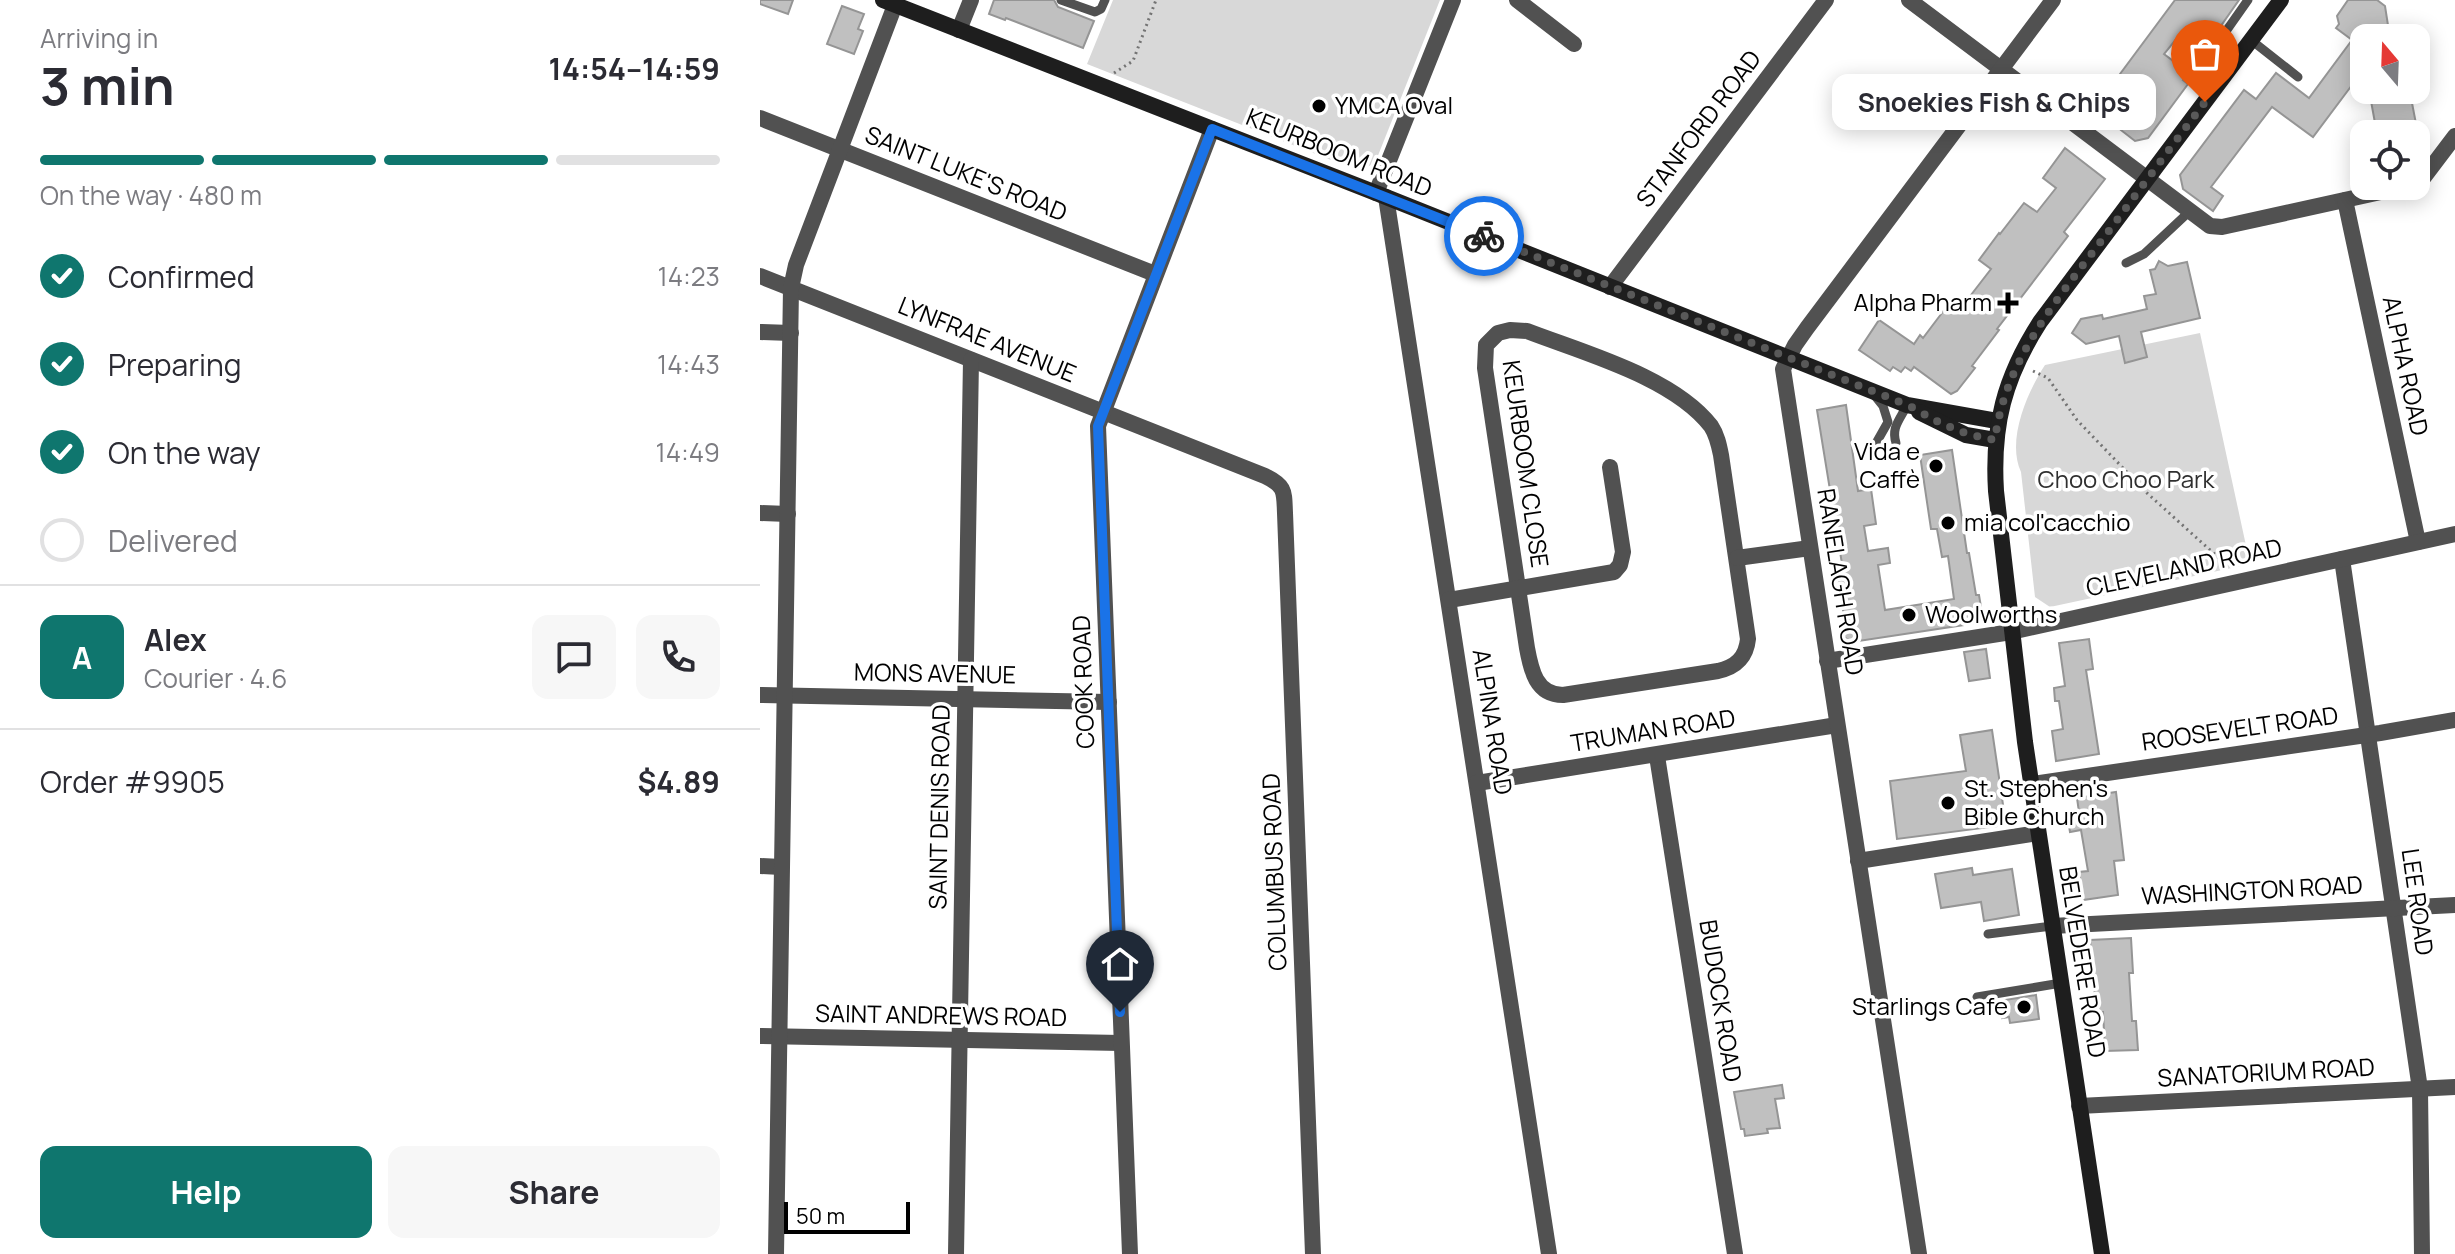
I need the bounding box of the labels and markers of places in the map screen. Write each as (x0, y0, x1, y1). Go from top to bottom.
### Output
pin (2171, 20, 2239, 102)
callout: Snoekies Fish & Chips (1833, 74, 2157, 130)
place label: YMCA Oval (1335, 88, 1453, 121)
marker: YMCA Oval (1310, 97, 1328, 115)
place label: Alpha Pharm (1854, 285, 1992, 318)
marker: Alpha Pharm (1999, 294, 2017, 312)
place label: Vida e Caffè (1854, 434, 1920, 495)
marker: Vida e Caffè (1927, 457, 1945, 475)
place label: mia col'cacchio (1964, 505, 2130, 538)
marker: mia col'cacchio (1939, 514, 1957, 532)
place label: Woolworths (1925, 597, 2057, 630)
marker: Woolworths (1900, 606, 1918, 624)
place label: St. Stephen's Bible Church (1964, 771, 2108, 832)
marker: St. Stephen's Bible Church (1939, 794, 1957, 812)
pin (1086, 930, 1154, 1012)
place label: Starlings Cafe (1852, 989, 2008, 1022)
marker: Starlings Cafe (2015, 998, 2033, 1016)

